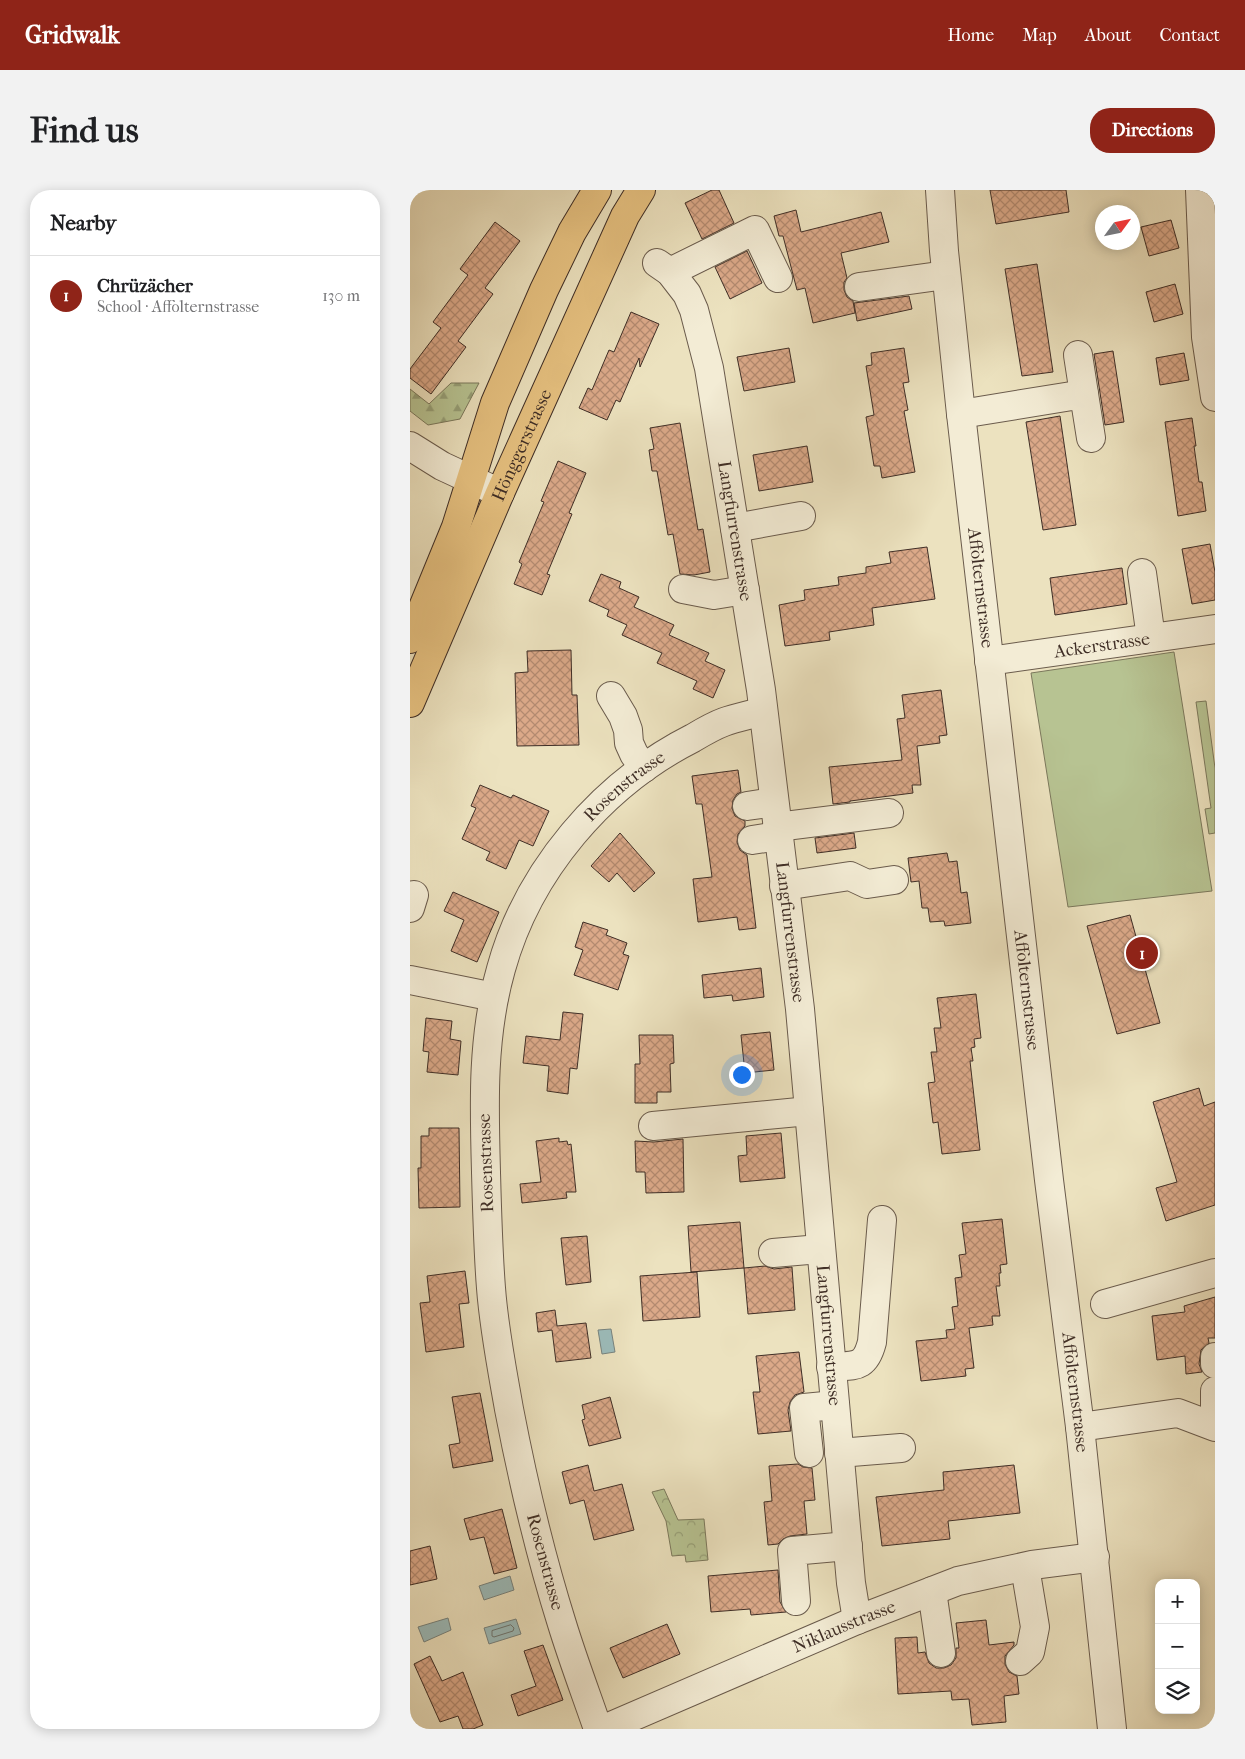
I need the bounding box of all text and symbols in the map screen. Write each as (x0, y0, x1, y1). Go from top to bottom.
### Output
text: Gridwalk (25, 21, 120, 49)
text: Home (947, 25, 994, 46)
text: Map (1022, 25, 1057, 46)
text: About (1085, 25, 1131, 46)
text: Contact (1159, 25, 1220, 46)
button: Directions (1090, 108, 1215, 153)
text: Find us (30, 110, 139, 151)
north arrow (1095, 205, 1140, 250)
text: Nearby (50, 211, 116, 235)
text: Chrüzächer (97, 275, 193, 297)
text: 1 (63, 286, 69, 305)
text: 130 m (322, 286, 360, 305)
text: School · Affolternstrasse (97, 297, 259, 316)
street label: Hönggerstrasse (487, 386, 556, 504)
street label: Langfurrenstrasse (714, 459, 757, 603)
street label: Affolternstrasse (964, 526, 998, 649)
street label: Ackerstrasse (1052, 628, 1151, 662)
street label: Rosenstrasse (579, 746, 669, 826)
street label: Langfurrenstrasse (772, 860, 810, 1004)
street label: Affolternstrasse (1010, 928, 1045, 1052)
pin: 1 (1126, 934, 1158, 972)
your location (729, 1062, 755, 1088)
street label: Rosenstrasse (474, 1113, 498, 1213)
street label: Langfurrenstrasse (812, 1264, 846, 1407)
street label: Affolternstrasse (1058, 1330, 1093, 1454)
street label: Rosenstrasse (522, 1511, 568, 1613)
map controls (1155, 1579, 1200, 1714)
button: + (1155, 1579, 1200, 1624)
street label: Niklausstrasse (789, 1596, 898, 1657)
button: − (1155, 1624, 1200, 1669)
button: layers (1155, 1669, 1200, 1714)

